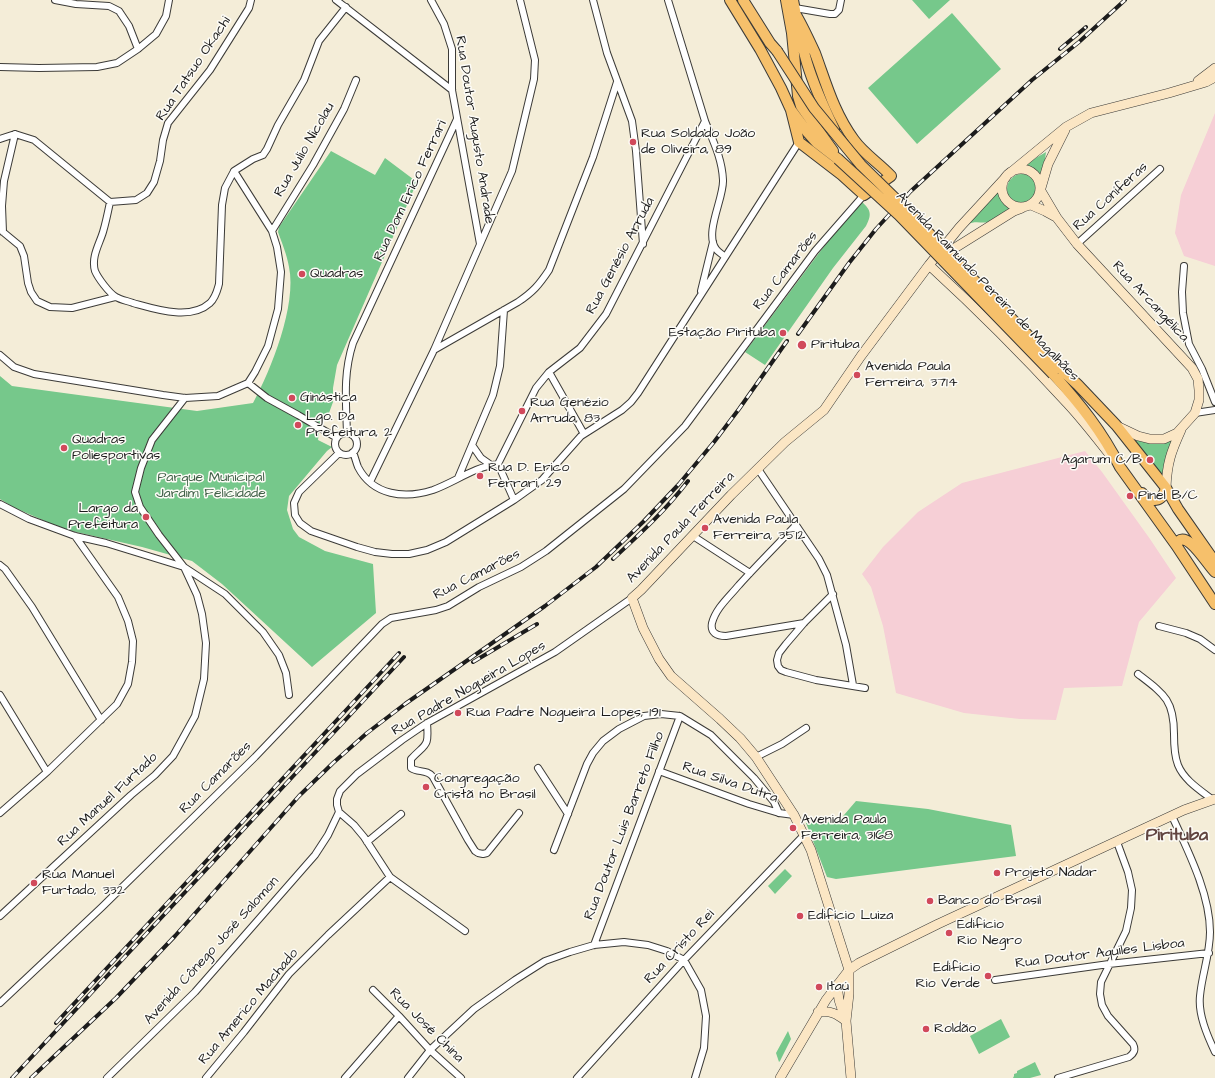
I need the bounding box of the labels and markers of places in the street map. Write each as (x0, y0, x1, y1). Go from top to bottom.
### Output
place label: Rua Soldado João de Oliveira, 89 (641, 126, 755, 158)
marker: Rua Soldado João de Oliveira, 89 (628, 137, 638, 147)
place label: Quadras (310, 266, 363, 282)
marker: Quadras (297, 269, 307, 279)
place label: Estação Pirituba (669, 325, 775, 341)
marker: Estação Pirituba (778, 328, 788, 338)
place label: Pirituba (811, 337, 860, 353)
marker: Pirituba (796, 339, 808, 351)
place label: Avenida Paula Ferreira, 3714 (865, 359, 957, 392)
marker: Avenida Paula Ferreira, 3714 (852, 370, 862, 380)
place label: Ginástica (300, 390, 357, 406)
marker: Ginástica (287, 393, 297, 403)
place label: Rua Genézio Arruda, 83 (530, 395, 609, 428)
marker: Rua Genézio Arruda, 83 (517, 406, 527, 416)
place label: Lgo. Da Prefeitura, 2 (306, 409, 392, 442)
marker: Lgo. Da Prefeitura, 2 (293, 420, 303, 430)
place label: Quadras Poliesportivas (72, 432, 160, 464)
marker: Quadras Poliesportivas (59, 443, 69, 453)
place label: Agarum C/B (1061, 452, 1142, 468)
marker: Agarum C/B (1145, 455, 1155, 465)
place label: Rua D. Erico Ferrari, 29 (488, 460, 569, 492)
marker: Rua D. Erico Ferrari, 29 (475, 471, 485, 481)
place label: Pinel B/C (1138, 488, 1198, 504)
marker: Pinel B/C (1125, 491, 1135, 501)
place label: Largo da Prefeitura (68, 501, 138, 534)
marker: Largo da Prefeitura (141, 512, 151, 522)
place label: Avenida Paula Ferreira, 3512 (713, 512, 805, 544)
marker: Avenida Paula Ferreira, 3512 (700, 523, 710, 533)
place label: Rua Padre Nogueira Lopes, 191 (466, 705, 661, 721)
marker: Rua Padre Nogueira Lopes, 191 (453, 708, 463, 718)
place label: Congregação Cristã no Brasil (434, 771, 536, 804)
marker: Congregação Cristã no Brasil (421, 782, 431, 792)
place label: Avenida Paula Ferreira, 3168 (801, 812, 893, 844)
marker: Avenida Paula Ferreira, 3168 (788, 823, 798, 833)
place label: Projeto Nadar (1005, 865, 1097, 881)
place label: Rua Manuel Furtado, 332 (42, 867, 125, 900)
marker: Projeto Nadar (992, 868, 1002, 878)
marker: Rua Manuel Furtado, 332 (29, 878, 39, 888)
place label: Banco do Brasil (938, 893, 1041, 909)
marker: Banco do Brasil (925, 896, 935, 906)
place label: Edifício Luiza (808, 908, 893, 924)
marker: Edifício Luiza (795, 911, 805, 921)
place label: Edifício Rio Negro (957, 917, 1022, 950)
marker: Edifício Rio Negro (944, 928, 954, 938)
place label: Edifício Rio Verde (916, 960, 980, 992)
marker: Edifício Rio Verde (983, 971, 993, 981)
place label: Itaú (827, 979, 849, 995)
marker: Itaú (814, 982, 824, 992)
place label: Roldão (934, 1021, 976, 1037)
marker: Roldão (921, 1024, 931, 1034)

